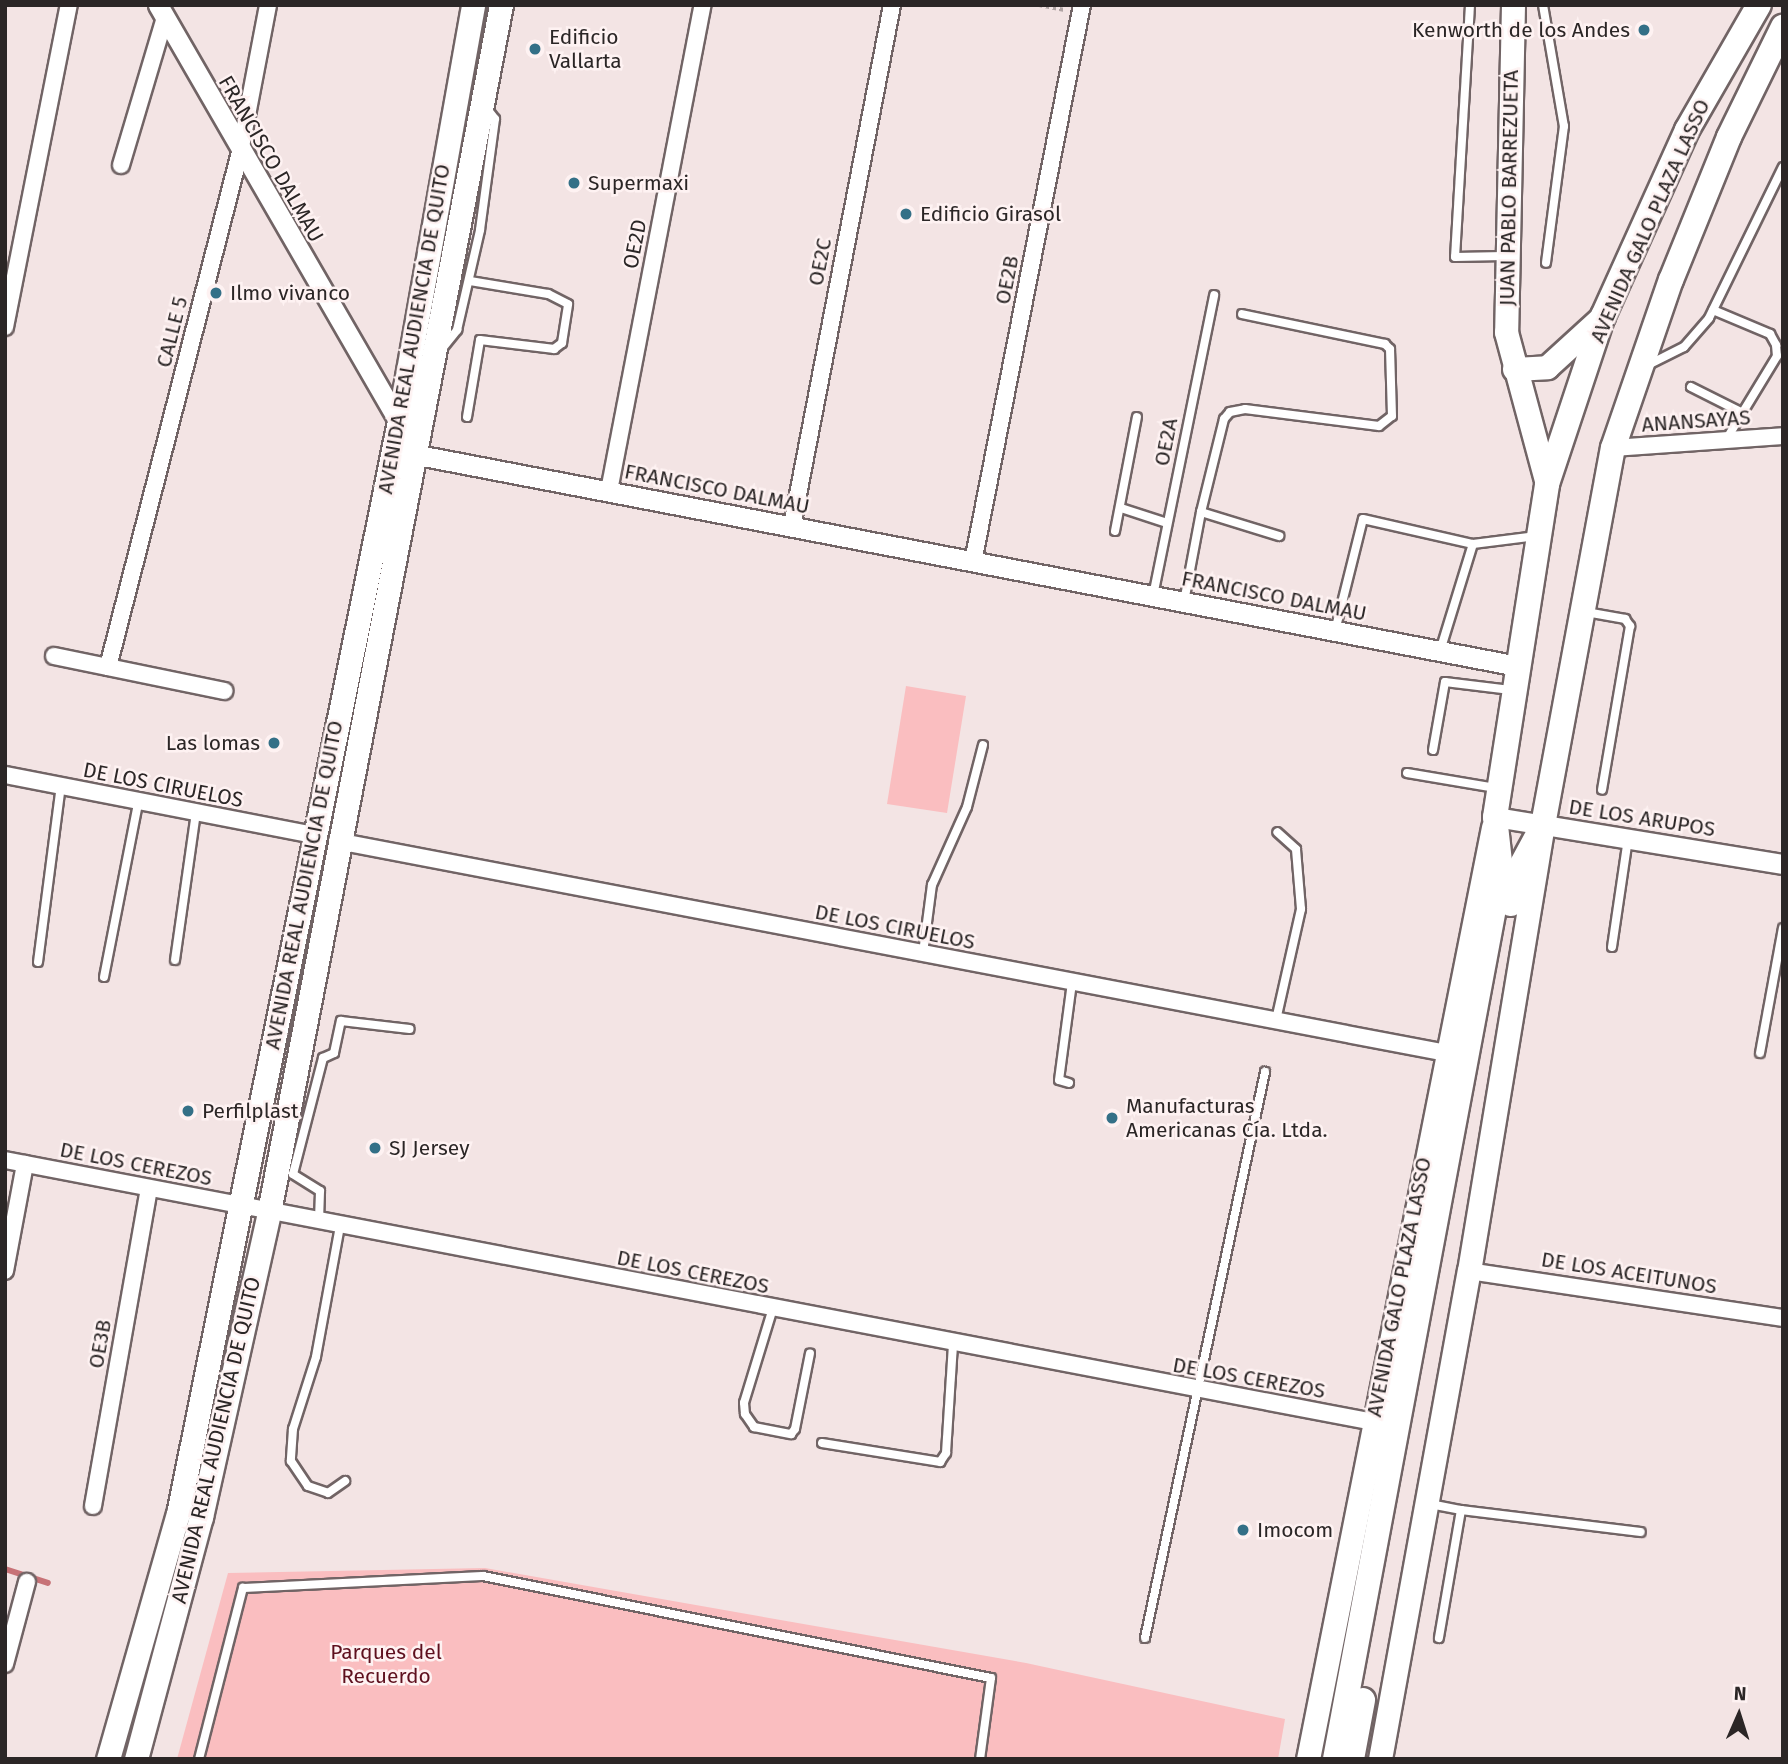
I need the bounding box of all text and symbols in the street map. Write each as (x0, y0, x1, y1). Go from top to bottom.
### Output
place label: Kenworth de los Andes (1412, 17, 1630, 43)
marker: Kenworth de los Andes (1636, 22, 1652, 38)
place label: Edificio Vallarta (549, 24, 622, 74)
marker: Edificio Vallarta (527, 41, 543, 57)
street label: JUAN PABLO BARREZUETA (1494, 70, 1524, 306)
street label: FRANCISCO DALMAU (213, 71, 329, 247)
street label: AVENIDA GALO PLAZA LASSO (1585, 95, 1715, 347)
street label: AVENIDA REAL AUDIENCIA DE QUITO (373, 162, 455, 496)
place label: Supermaxi (588, 170, 689, 196)
marker: Supermaxi (566, 175, 582, 191)
place label: Edificio Girasol (920, 201, 1061, 227)
marker: Edificio Girasol (898, 206, 914, 222)
street label: OE2D (618, 217, 652, 271)
street label: OE2C (803, 236, 837, 288)
street label: OE2B (990, 254, 1024, 306)
place label: Ilmo vivanco (230, 280, 350, 306)
marker: Ilmo vivanco (208, 285, 224, 301)
street label: CALLE 5 (151, 294, 193, 370)
street label: ANANSAYAS (1641, 405, 1751, 437)
street label: OE2A (1149, 416, 1183, 468)
street label: FRANCISCO DALMAU (622, 459, 812, 519)
street label: FRANCISCO DALMAU (1179, 566, 1369, 626)
street label: AVENIDA REAL AUDIENCIA DE QUITO (260, 719, 348, 1051)
place label: Las lomas (166, 730, 260, 756)
marker: Las lomas (266, 735, 282, 751)
street label: DE LOS CIRUELOS (81, 757, 245, 813)
street label: DE LOS ARUPOS (1567, 794, 1717, 842)
street label: DE LOS CIRUELOS (813, 899, 977, 955)
place label: Manufacturas Americanas Cía. Ltda. (1126, 1093, 1328, 1143)
place label: Perfilplast (202, 1098, 298, 1124)
marker: Perfilplast (180, 1103, 196, 1119)
marker: Manufacturas Americanas Cía. Ltda. (1104, 1110, 1120, 1126)
place label: SJ Jersey (389, 1135, 469, 1161)
street label: DE LOS CEREZOS (58, 1137, 214, 1191)
marker: SJ Jersey (367, 1140, 383, 1156)
street label: AVENIDA GALO PLAZA LASSO (1361, 1155, 1437, 1419)
street label: DE LOS CEREZOS (615, 1245, 771, 1299)
street label: DE LOS ACEITUNOS (1539, 1247, 1719, 1299)
street label: AVENIDA REAL AUDIENCIA DE QUITO (166, 1274, 266, 1606)
street label: OE3B (83, 1318, 117, 1370)
street label: DE LOS CEREZOS (1171, 1352, 1327, 1404)
place label: Imocom (1257, 1517, 1333, 1543)
marker: Imocom (1235, 1522, 1251, 1538)
park label: Parques del Recuerdo (330, 1639, 442, 1689)
north arrow (1704, 1680, 1774, 1750)
text: N (1733, 1682, 1747, 1705)

